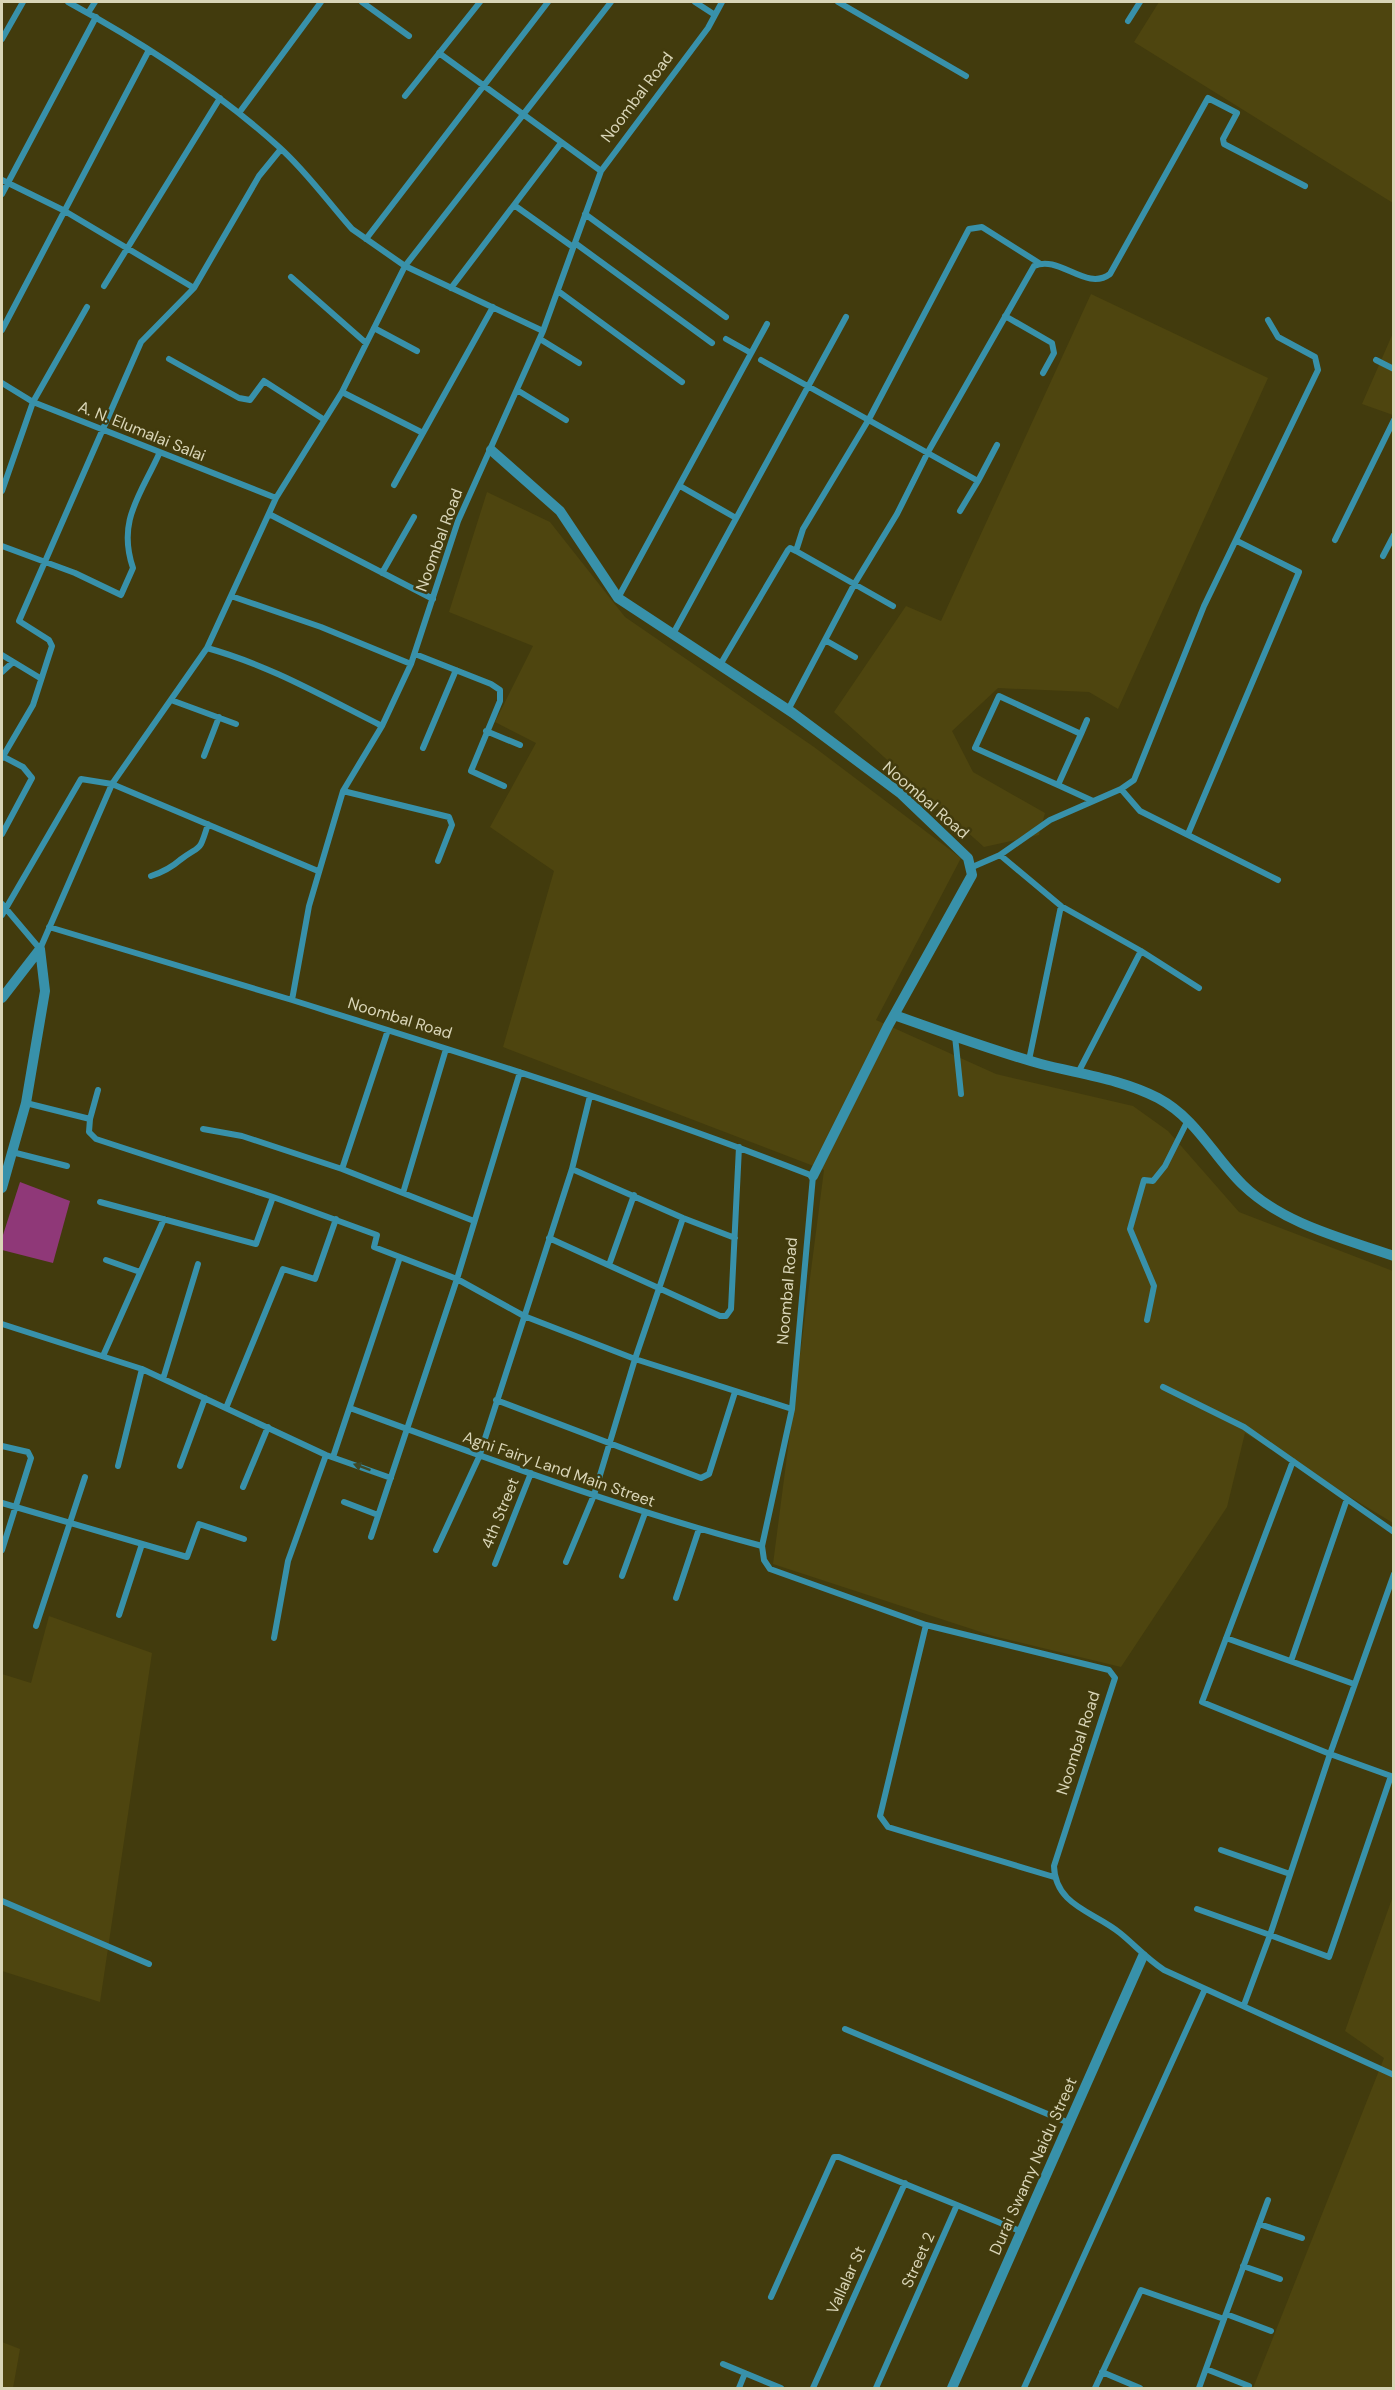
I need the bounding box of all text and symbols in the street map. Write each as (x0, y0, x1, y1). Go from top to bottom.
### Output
street label: Noombal Road (596, 48, 678, 146)
street label: A. N. Elumalai Salai (75, 396, 209, 466)
street label: Noombal Road (411, 486, 467, 594)
street label: Noombal Road (878, 757, 974, 843)
street label: Noombal Road (345, 992, 455, 1044)
street label: Noombal Road (772, 1236, 802, 1346)
street label: Agni Fairy Land Main Street (460, 1426, 658, 1512)
one-way arrow (353, 1462, 371, 1472)
street label: 4th Street (476, 1474, 524, 1552)
street label: Noombal Road (1051, 1688, 1105, 1798)
street label: Durai Swamy Naidu Street (984, 2074, 1082, 2258)
street label: Street 2 (896, 2229, 940, 2291)
street label: Vallalar St (822, 2243, 870, 2317)

